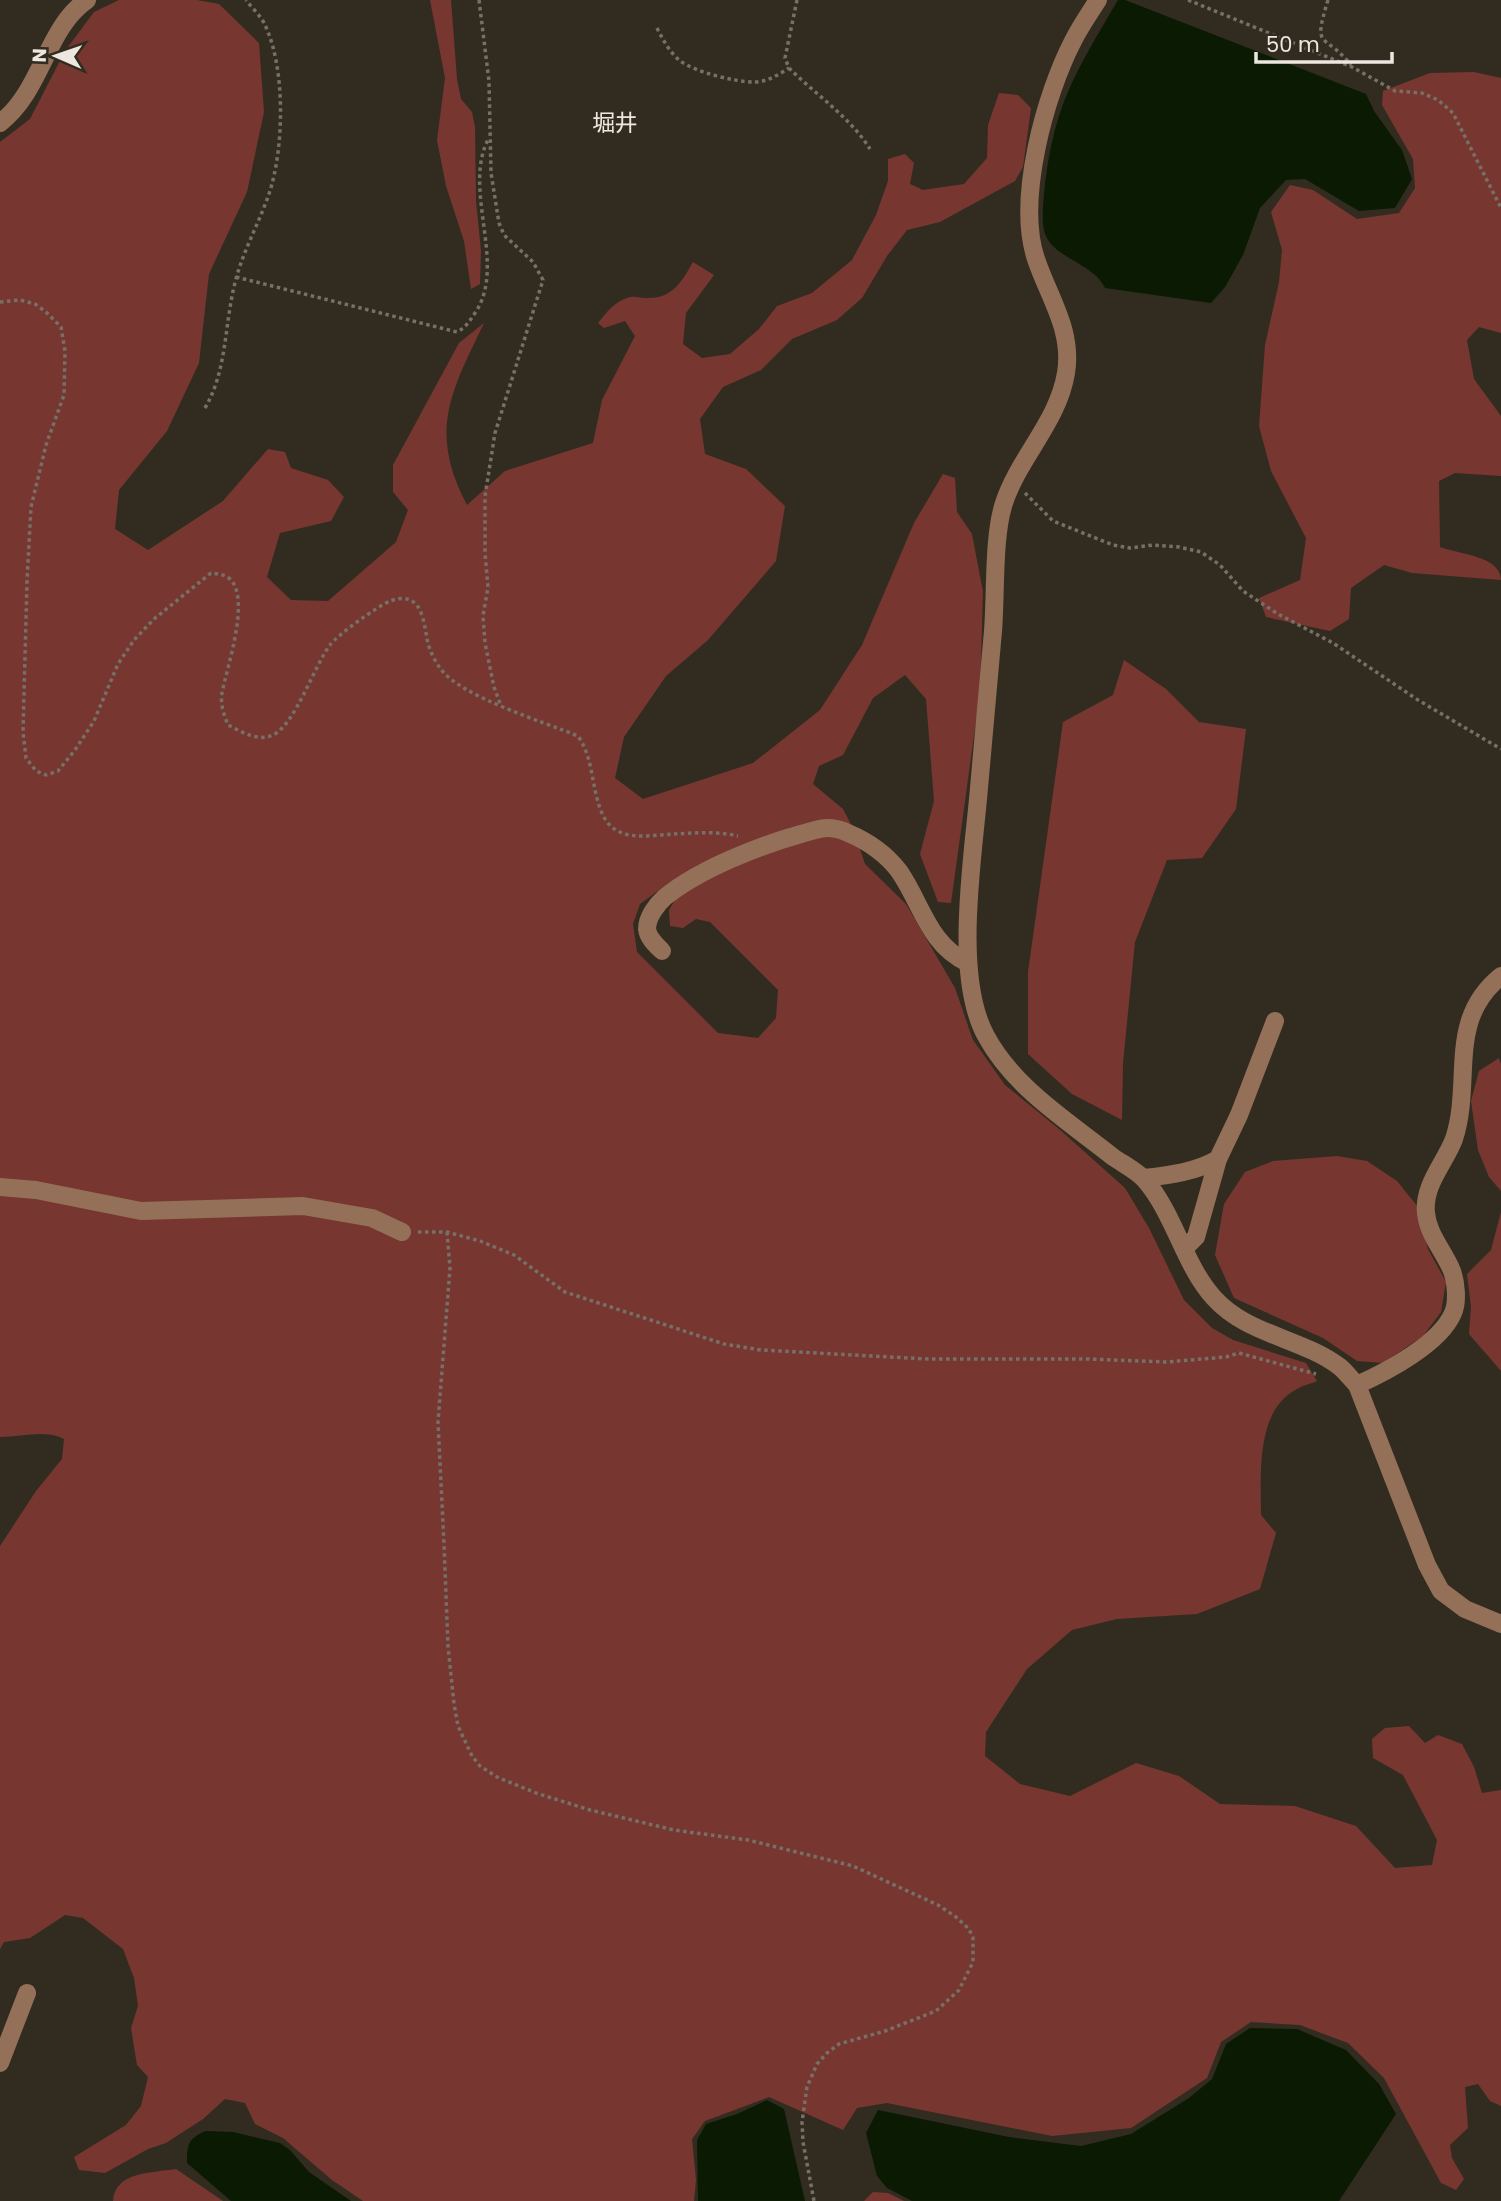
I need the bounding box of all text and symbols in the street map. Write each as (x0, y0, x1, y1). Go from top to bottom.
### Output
north arrow (21, 21, 91, 91)
scale bar (1256, 21, 1392, 65)
text: 50 m (1266, 30, 1320, 59)
text: N (26, 48, 53, 63)
district label: 堀井 (592, 107, 638, 139)

